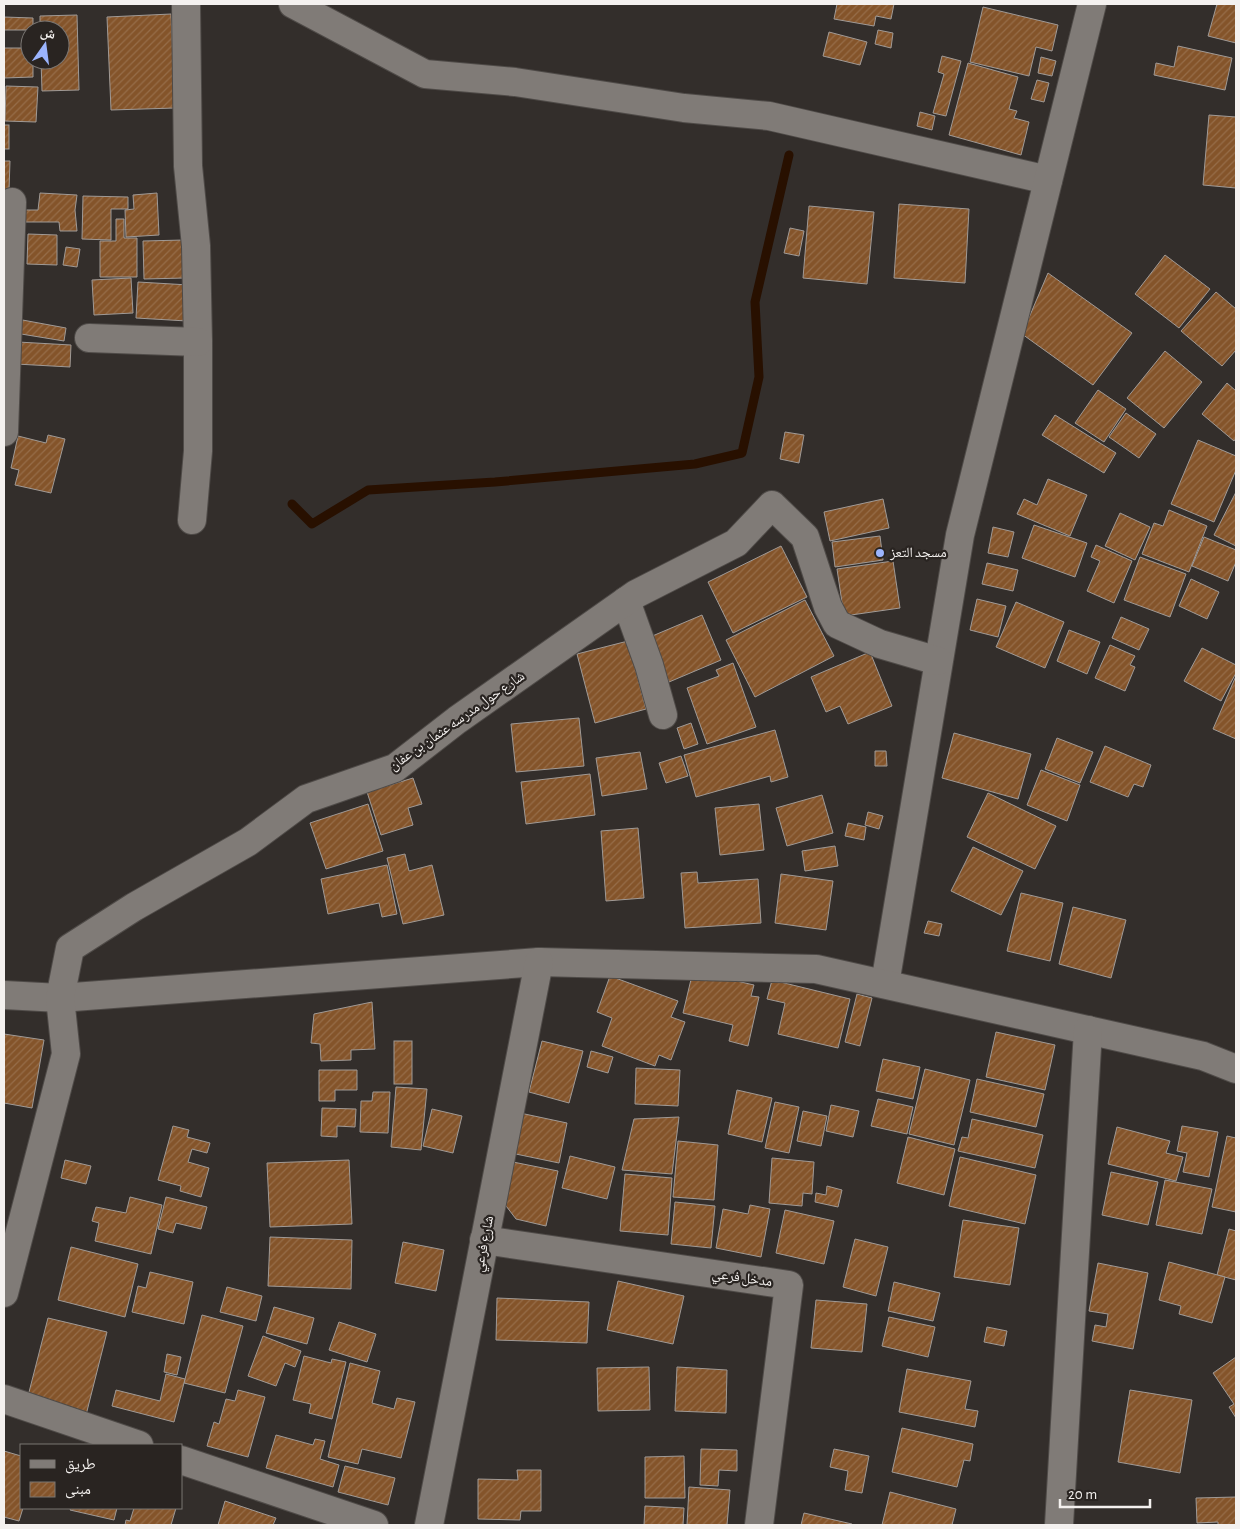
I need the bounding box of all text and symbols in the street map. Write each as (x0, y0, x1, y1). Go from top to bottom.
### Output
north arrow (20, 20, 70, 70)
text: ش (39, 25, 57, 43)
place label: مسجد التعز (889, 546, 947, 561)
marker: مسجد التعز (874, 547, 886, 559)
street label: شارع حول مدرسه عثمان بن عفان (387, 669, 528, 775)
street label: شارع فرعي (472, 1215, 500, 1274)
street label: مدخل فرعي (710, 1267, 773, 1293)
legend (20, 1444, 182, 1509)
text: طريق (65, 1457, 96, 1474)
scale bar (1060, 1476, 1150, 1508)
text: مبنى (65, 1482, 91, 1499)
text: 20 m (1068, 1487, 1097, 1502)

